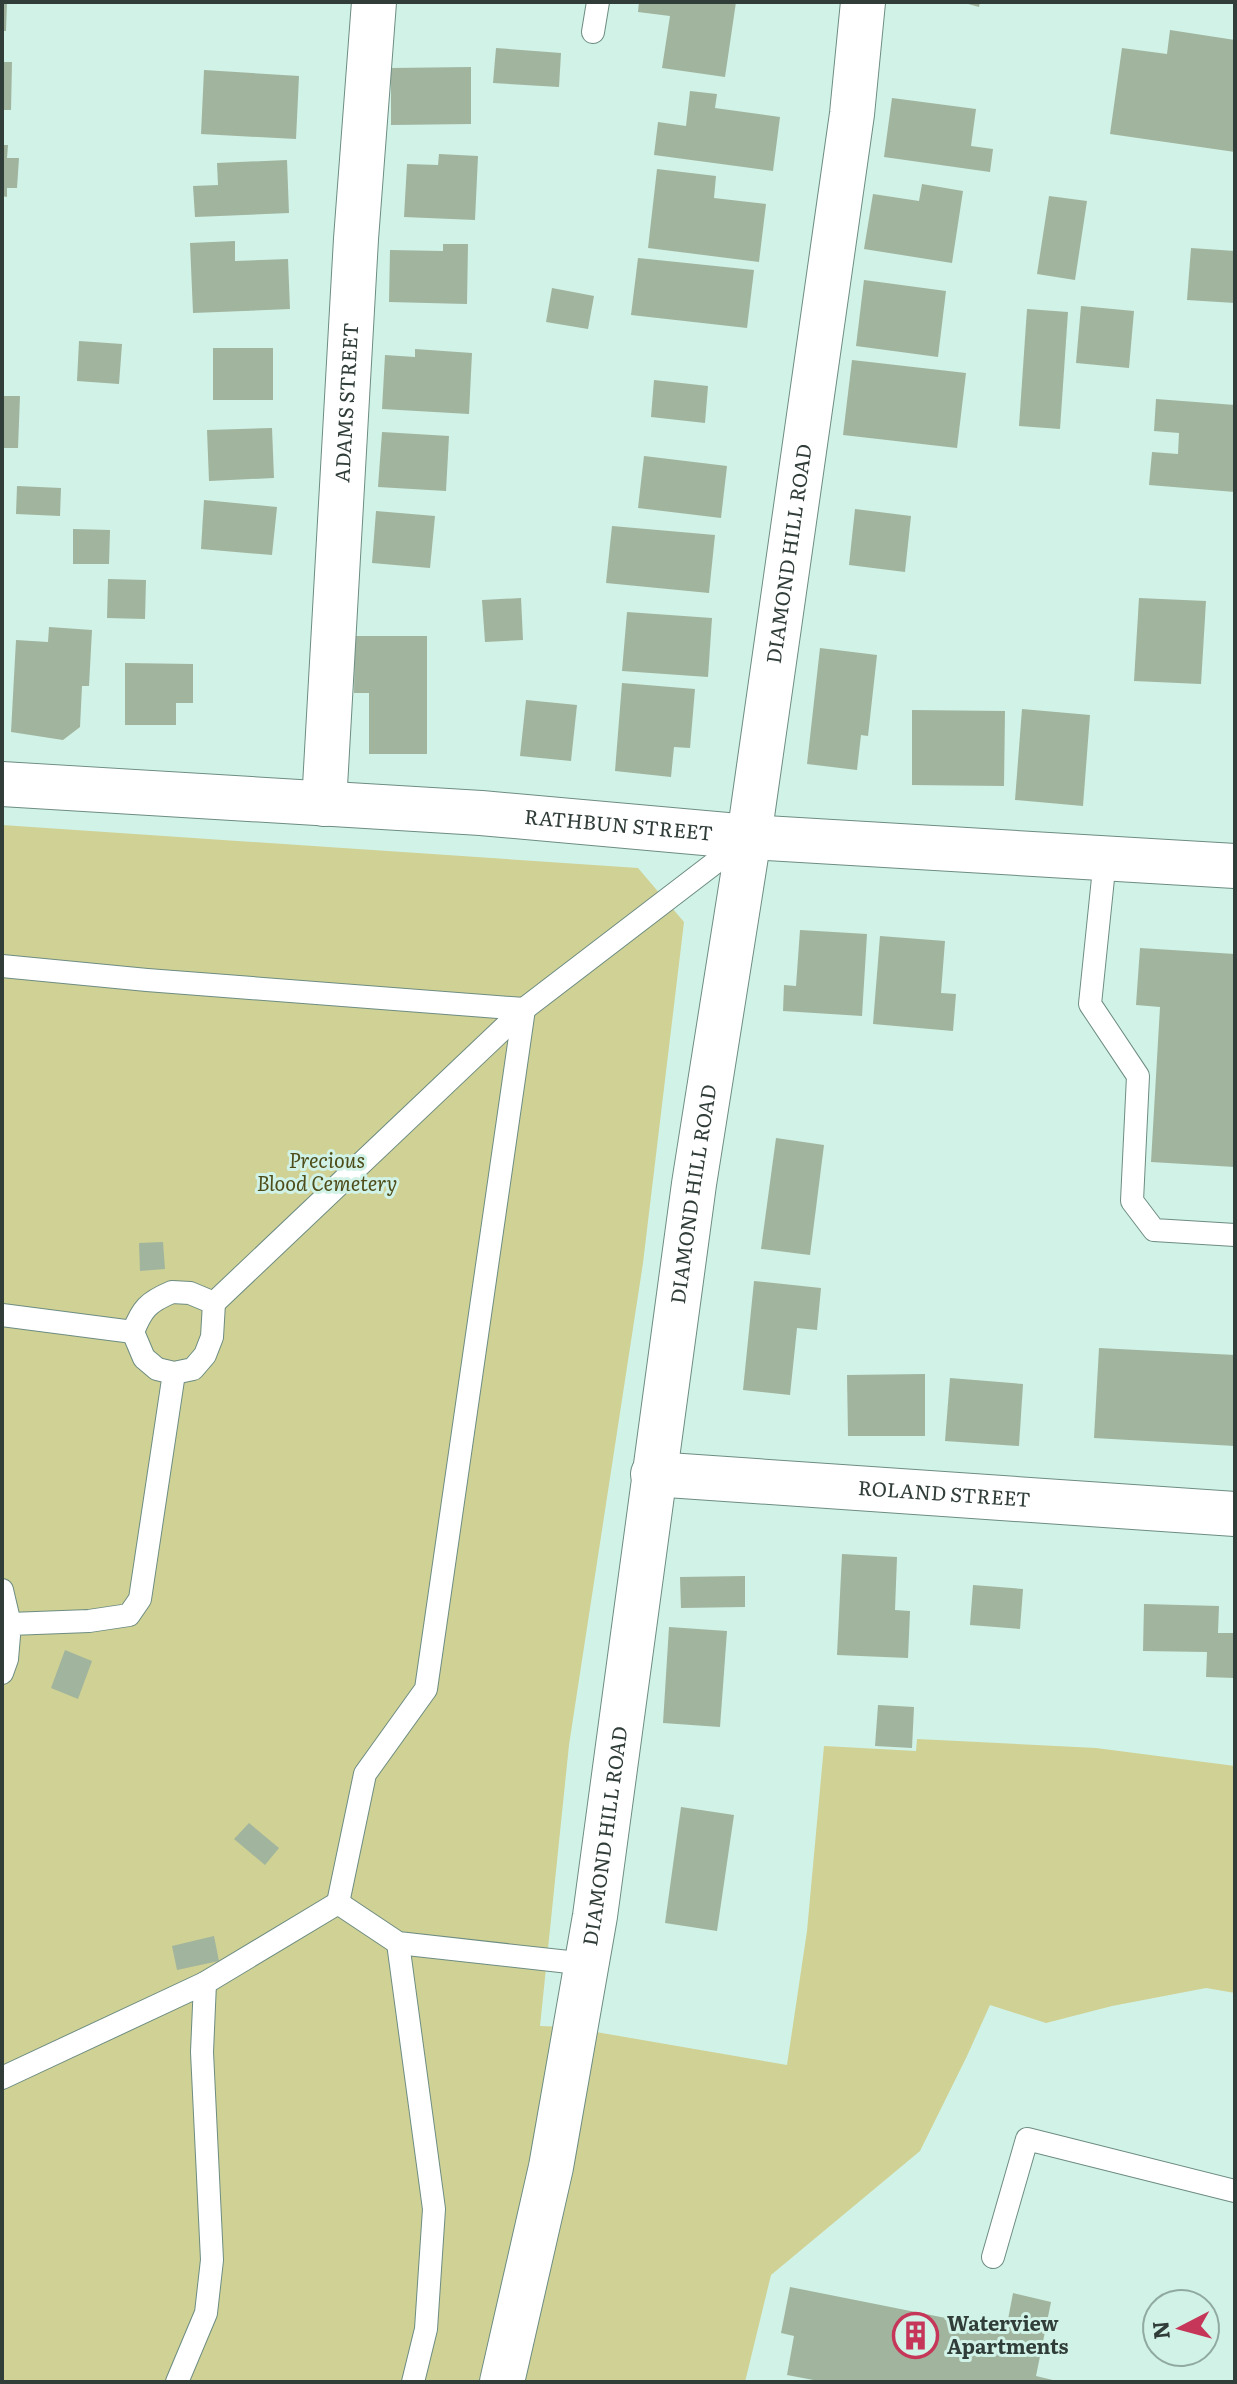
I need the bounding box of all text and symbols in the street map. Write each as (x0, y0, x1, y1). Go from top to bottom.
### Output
street label: ADAMS STREET (325, 322, 364, 483)
street label: DIAMOND HILL ROAD (757, 442, 818, 665)
street label: RATHBUN STREET (523, 800, 714, 847)
street label: DIAMOND HILL ROAD (661, 1082, 723, 1305)
park label: Precious Blood Cemetery (257, 1144, 397, 1197)
street label: ROLAND STREET (857, 1471, 1032, 1513)
street label: DIAMOND HILL ROAD (573, 1724, 634, 1948)
north arrow (1141, 2288, 1221, 2368)
place label: Waterview Apartments (947, 2307, 1068, 2360)
building icon: Waterview Apartments (892, 2311, 940, 2359)
text: N (1142, 2319, 1177, 2341)

